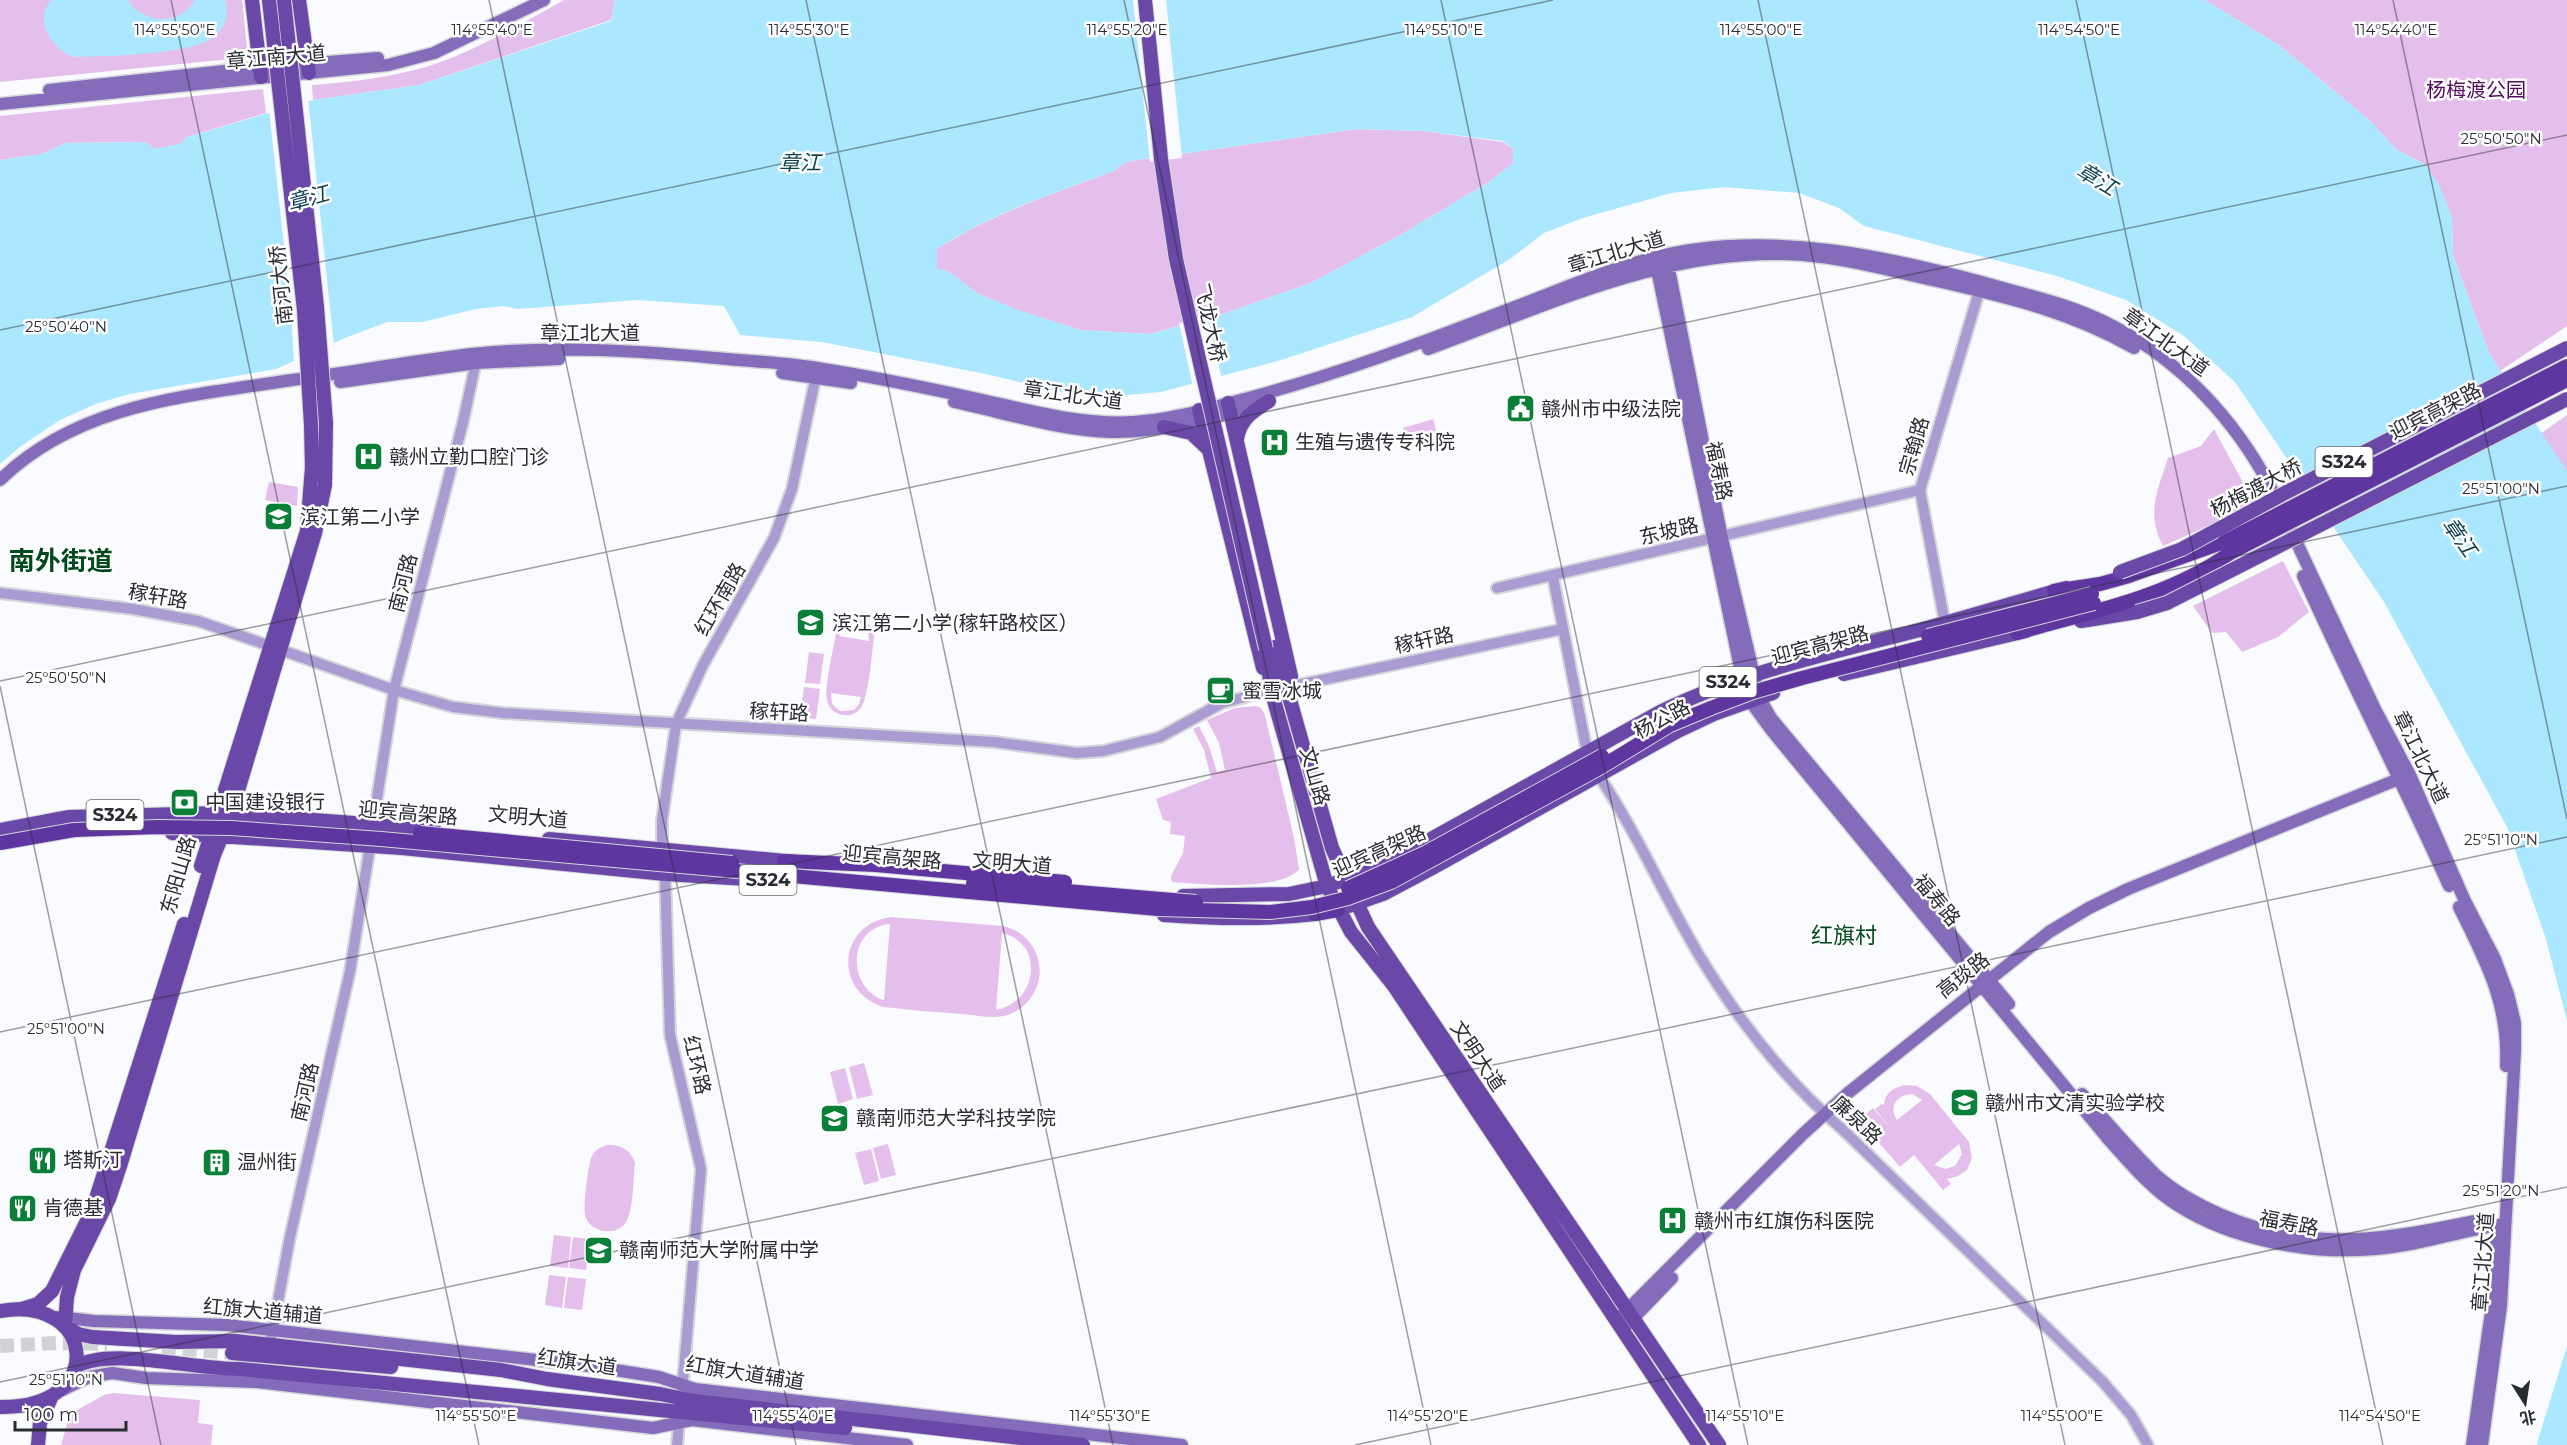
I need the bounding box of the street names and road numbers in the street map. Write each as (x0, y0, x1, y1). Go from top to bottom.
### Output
street label: 章江南大道 (225, 41, 327, 73)
street label: 章江北大道 (1565, 226, 1667, 278)
street label: 南河大桥 (265, 244, 297, 326)
street label: 飞龙大桥 (1189, 281, 1231, 365)
street label: 章江北大道 (2118, 303, 2214, 381)
street label: 章江北大道 (540, 321, 640, 345)
street label: 章江北大道 (1022, 376, 1124, 414)
street label: 迎宾高架路 (2385, 378, 2485, 444)
street label: 宗翰路 (1894, 414, 1934, 478)
street label: 福寿路 (1701, 439, 1737, 503)
road number: S324 (2316, 447, 2372, 477)
street label: 杨梅渡大桥 (2206, 454, 2306, 522)
street label: 东坡路 (1637, 513, 1701, 549)
street label: 南河路 (384, 551, 422, 615)
street label: 红环南路 (690, 558, 750, 640)
street label: 稼轩路 (126, 579, 190, 613)
street label: 迎宾高架路 (1769, 620, 1871, 670)
street label: 稼轩路 (1392, 622, 1456, 658)
road number: S324 (1700, 667, 1756, 697)
street label: 杨公路 (1630, 694, 1694, 744)
street label: 稼轩路 (748, 698, 810, 726)
street label: 章江北大道 (2388, 707, 2454, 807)
street label: 文山路 (1295, 744, 1335, 808)
street label: 迎宾高架路 (357, 797, 459, 829)
road number: S324 (86, 800, 144, 830)
street label: 文明大道 (487, 802, 569, 832)
street label: 迎宾高架路 (1328, 820, 1430, 882)
street label: 东阳山路 (155, 833, 201, 917)
street label: 迎宾高架路 (841, 841, 943, 873)
street label: 文明大道 (971, 848, 1053, 878)
road number: S324 (740, 865, 796, 895)
street label: 福寿路 (1909, 869, 1965, 931)
street label: 高琰路 (1932, 947, 1994, 1003)
street label: 文明大道 (1446, 1016, 1510, 1096)
street label: 红环路 (679, 1033, 715, 1097)
street label: 南河路 (287, 1060, 323, 1124)
street label: 廉泉路 (1827, 1091, 1887, 1149)
street label: 福寿路 (2257, 1205, 2321, 1241)
street label: 章江北大道 (2468, 1211, 2498, 1313)
street label: 红旗大道辅道 (202, 1294, 324, 1328)
street label: 红旗大道 (536, 1345, 618, 1379)
street label: 红旗大道辅道 (684, 1352, 806, 1394)

